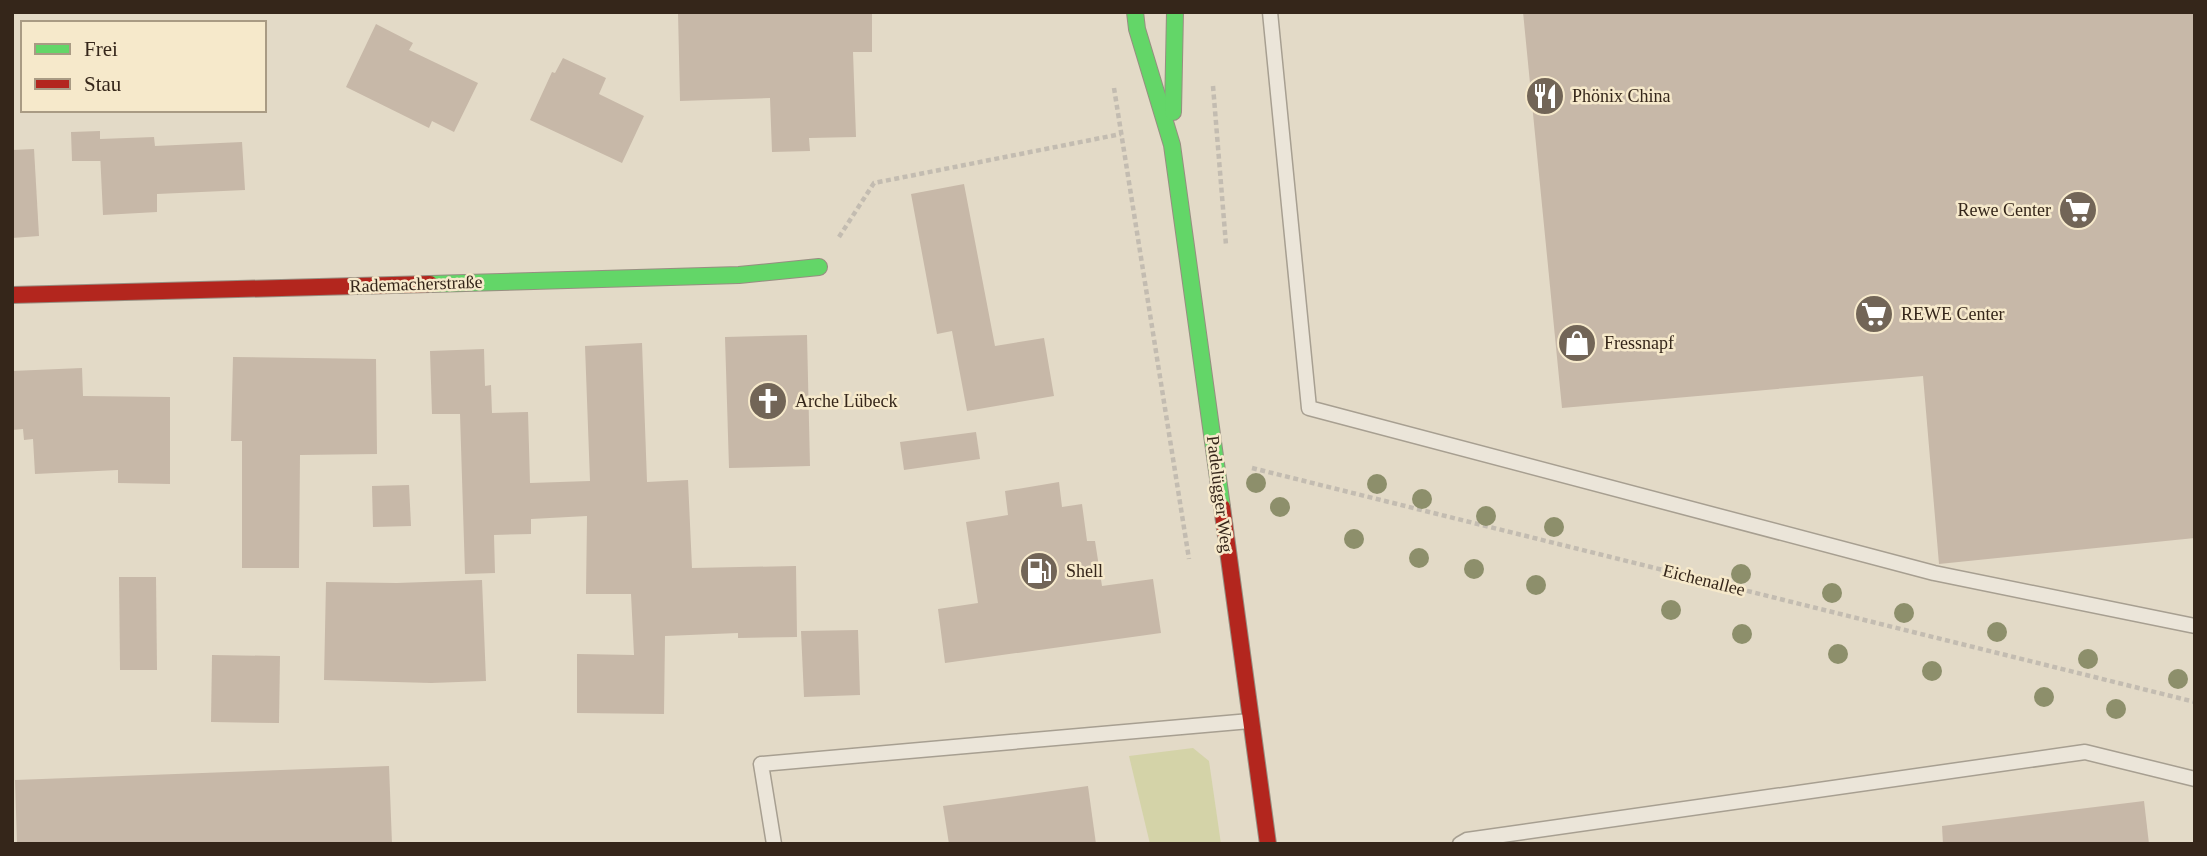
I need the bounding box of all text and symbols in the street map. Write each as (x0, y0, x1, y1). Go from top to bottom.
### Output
legend (21, 21, 266, 112)
text: Frei (84, 37, 118, 61)
text: Stau (84, 72, 122, 96)
restaurant icon: Phönix China (1524, 75, 1566, 117)
place label: Phönix China (1572, 86, 1671, 106)
supermarket icon: Rewe Center (2057, 189, 2099, 231)
place label: Rewe Center (1958, 200, 2051, 220)
street label: Rademacherstraße (349, 272, 483, 296)
supermarket icon: REWE Center (1853, 293, 1895, 335)
place label: REWE Center (1901, 304, 2004, 324)
shop icon: Fressnapf (1556, 322, 1598, 364)
place label: Fressnapf (1604, 333, 1674, 353)
church icon: Arche Lübeck (747, 380, 789, 422)
place label: Arche Lübeck (795, 391, 897, 411)
street label: Padelügger Weg (1203, 434, 1237, 554)
fuel station icon: Shell (1018, 550, 1060, 592)
street label: Eichenallee (1661, 560, 1747, 600)
place label: Shell (1066, 561, 1103, 581)

